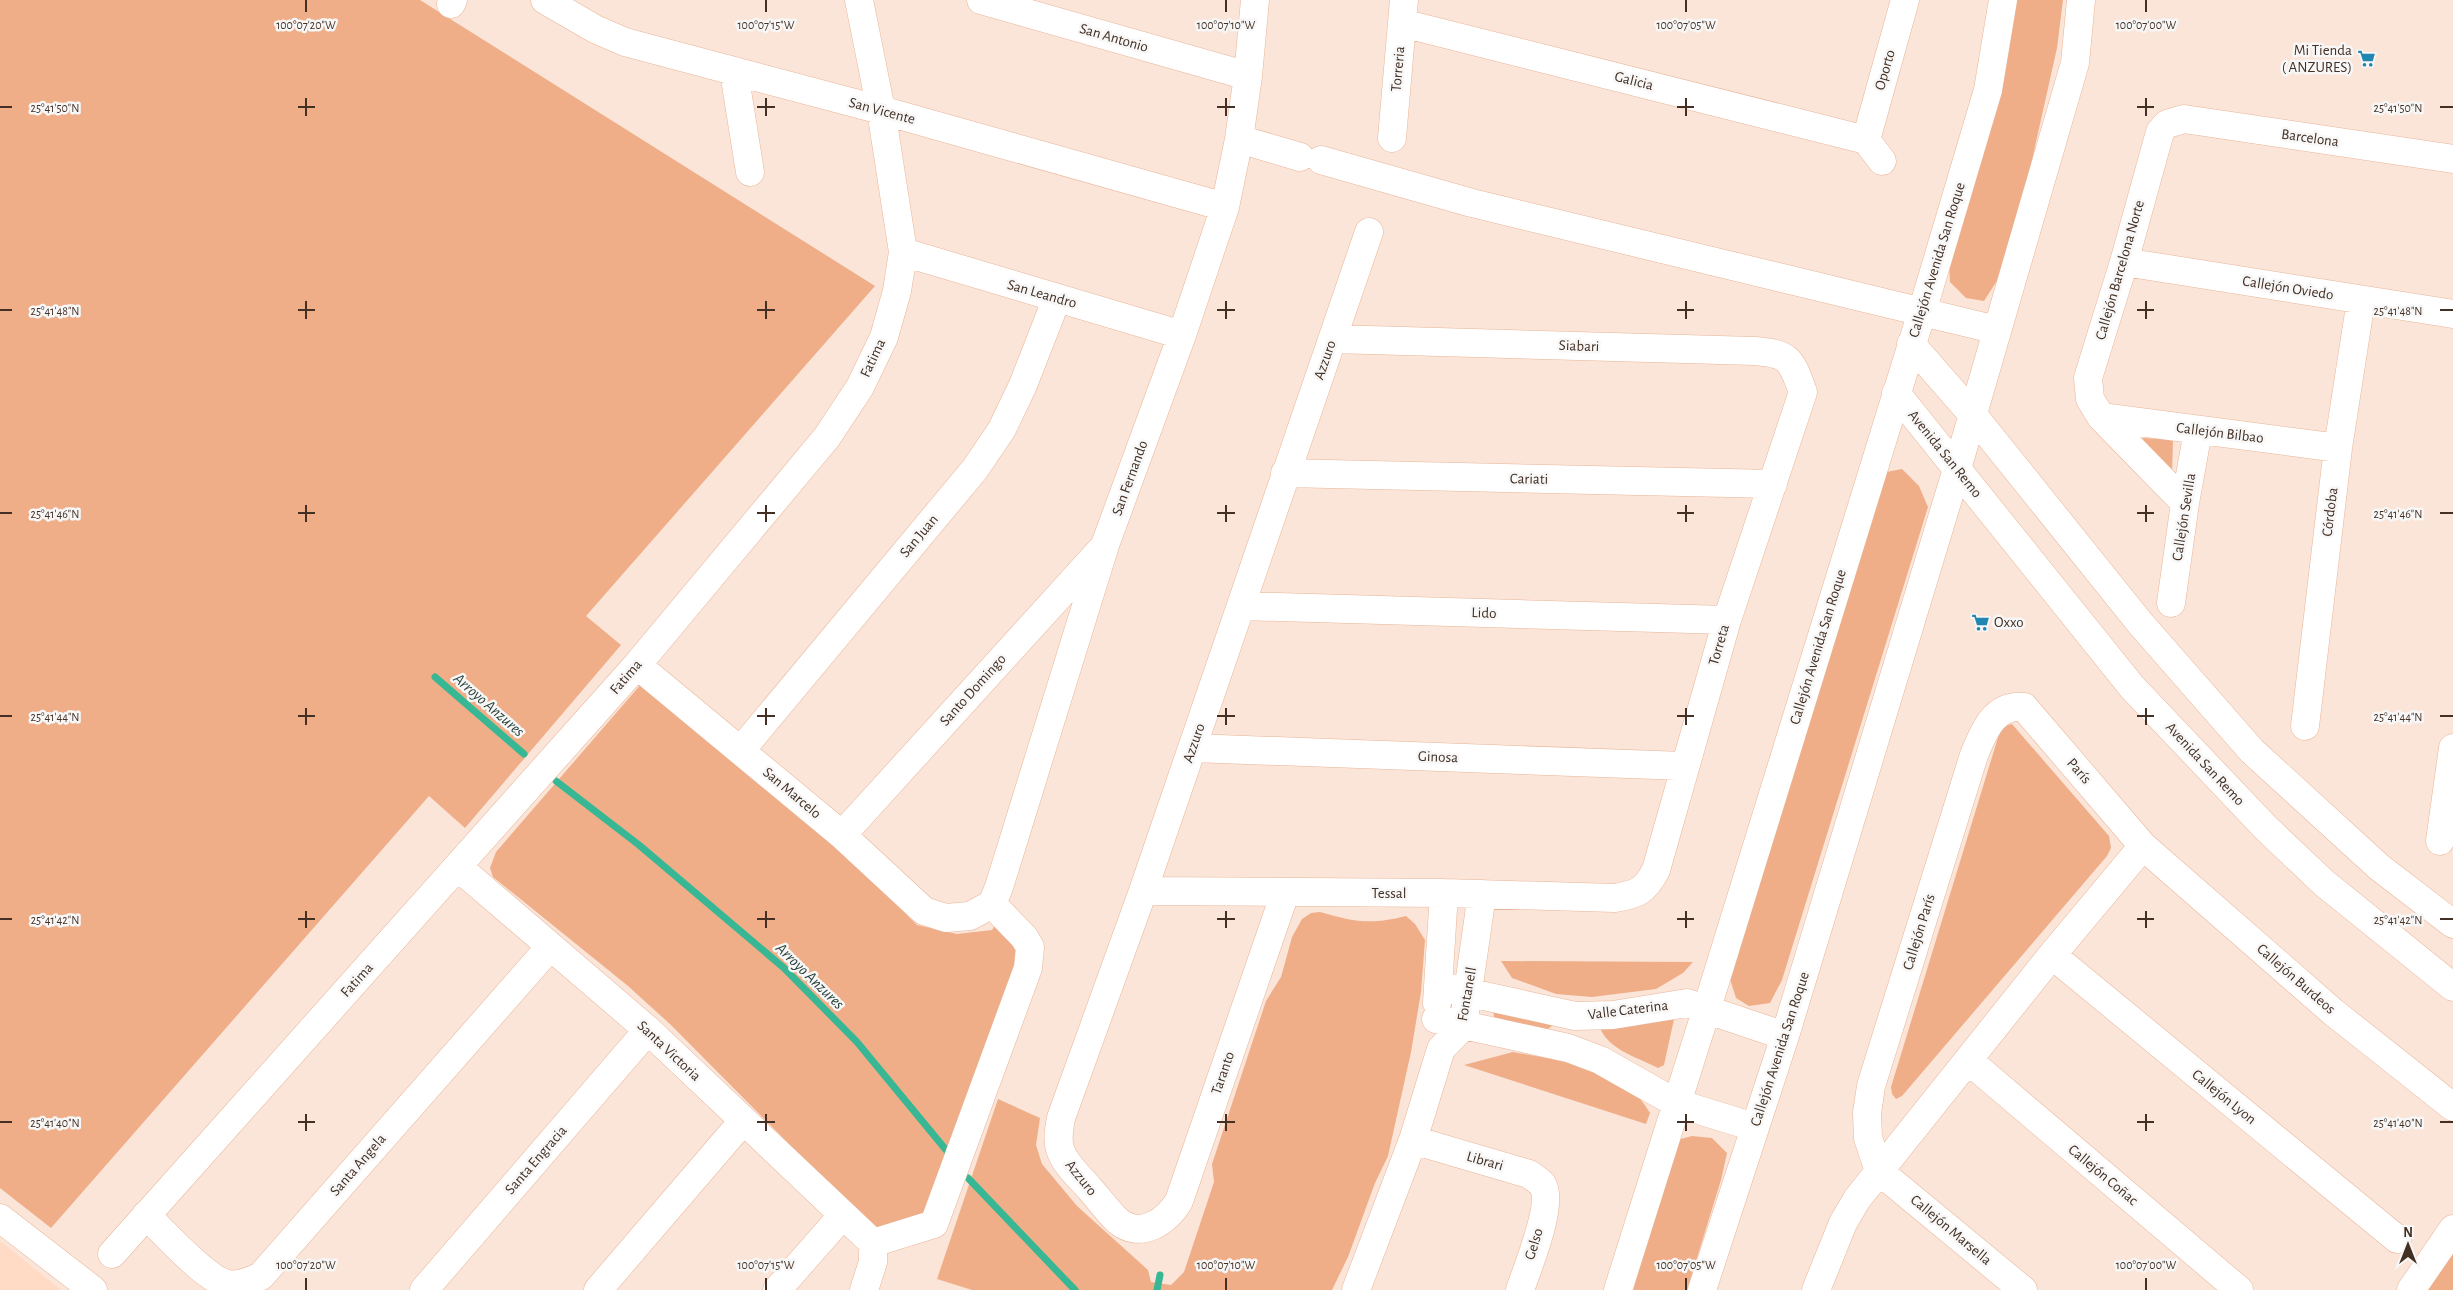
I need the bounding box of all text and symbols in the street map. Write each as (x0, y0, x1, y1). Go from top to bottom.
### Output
text: 100°07'20"W (276, 19, 336, 31)
text: 100°07'15"W (737, 19, 795, 31)
text: 100°07'10"W (1197, 19, 1255, 31)
text: 100°07'05"W (1656, 19, 1716, 31)
text: 100°07'00"W (2116, 19, 2177, 31)
street label: San Antonio (1078, 21, 1150, 55)
place label: Mi Tienda ( ANZURES) (2282, 43, 2352, 75)
street label: Torreria (1389, 46, 1407, 92)
street label: Oporto (1872, 48, 1898, 92)
supermarket icon: Mi Tienda ( ANZURES) (2356, 49, 2376, 69)
street label: Galicia (1613, 69, 1655, 93)
street label: San Vicente (847, 95, 917, 127)
text: 25°41'50"N (31, 102, 79, 114)
text: 25°41'50"N (2374, 102, 2422, 114)
street label: Barcelona (2280, 127, 2340, 149)
street label: Callejón Avenida San Roque (1906, 180, 1968, 339)
street label: Callejón Barcelona Norte (2093, 198, 2147, 341)
street label: Callejón Oviedo (2241, 273, 2335, 303)
street label: San Leandro (1006, 277, 1078, 311)
text: 25°41'48"N (31, 305, 79, 317)
text: 25°41'48"N (2374, 305, 2422, 317)
street label: Fatima (858, 336, 888, 379)
street label: Azzuro (1311, 338, 1339, 382)
street label: Siabari (1558, 338, 1600, 354)
street label: Avenida San Remo (1905, 407, 1985, 501)
street label: Callejón Bilbao (2175, 420, 2265, 446)
street label: San Fernando (1109, 438, 1151, 518)
street label: Cariati (1510, 471, 1548, 487)
street label: Callejón Sevilla (2170, 472, 2198, 562)
street label: Córdoba (2320, 487, 2340, 537)
text: 25°41'46"N (31, 508, 79, 520)
text: 25°41'46"N (2374, 508, 2422, 520)
street label: San Juan (897, 512, 941, 560)
street label: Callejón Avenida San Roque (1787, 567, 1849, 726)
street label: Lido (1471, 605, 1497, 621)
supermarket icon: Oxxo (1970, 612, 1990, 632)
place label: Oxxo (1994, 615, 2024, 630)
street label: Torreta (1706, 623, 1732, 667)
street label: Santo Domingo (937, 651, 1009, 729)
street label: Fatima (607, 657, 645, 697)
water label: Arroyo Anzures (450, 670, 527, 740)
text: 25°41'44"N (31, 711, 79, 723)
text: 25°41'44"N (2374, 711, 2422, 723)
street label: Avenida San Remo (2163, 719, 2247, 809)
street label: Azzuro (1180, 721, 1208, 765)
street label: Ginosa (1418, 749, 1458, 765)
street label: París (2064, 755, 2094, 787)
street label: San Marcelo (760, 764, 824, 822)
street label: Tessal (1371, 886, 1407, 901)
street label: Callejón París (1900, 892, 1938, 972)
text: 25°41'42"N (31, 914, 79, 926)
text: 25°41'42"N (2374, 914, 2422, 926)
water label: Arroyo Anzures (772, 939, 847, 1012)
street label: Callejón Burdeos (2254, 941, 2338, 1017)
street label: Fatima (338, 960, 376, 1000)
street label: Fontanell (1455, 966, 1479, 1022)
street label: Callejón Avenida San Roque (1748, 970, 1812, 1128)
street label: Valle Caterina (1587, 998, 1669, 1022)
street label: Santa Victoria (634, 1018, 704, 1084)
street label: Taranto (1209, 1050, 1237, 1096)
street label: Callejón Lyon (2189, 1067, 2259, 1127)
text: 25°41'40"N (30, 1117, 80, 1129)
text: 25°41'40"N (2373, 1117, 2423, 1129)
street label: Santa Engracia (502, 1123, 570, 1197)
street label: Santa Angela (327, 1131, 389, 1199)
street label: Callejón Coñac (2065, 1142, 2141, 1208)
street label: Librari (1465, 1149, 1505, 1173)
street label: Azzuro (1062, 1157, 1100, 1199)
street label: Callejón Marsella (1908, 1192, 1994, 1268)
north arrow (2383, 1220, 2433, 1270)
street label: Gelso (1522, 1226, 1546, 1262)
text: N (2403, 1226, 2413, 1240)
text: 100°07'20"W (276, 1259, 336, 1271)
text: 100°07'15"W (737, 1259, 795, 1271)
text: 100°07'10"W (1197, 1259, 1255, 1271)
text: 100°07'05"W (1656, 1259, 1716, 1271)
text: 100°07'00"W (2116, 1259, 2177, 1271)

